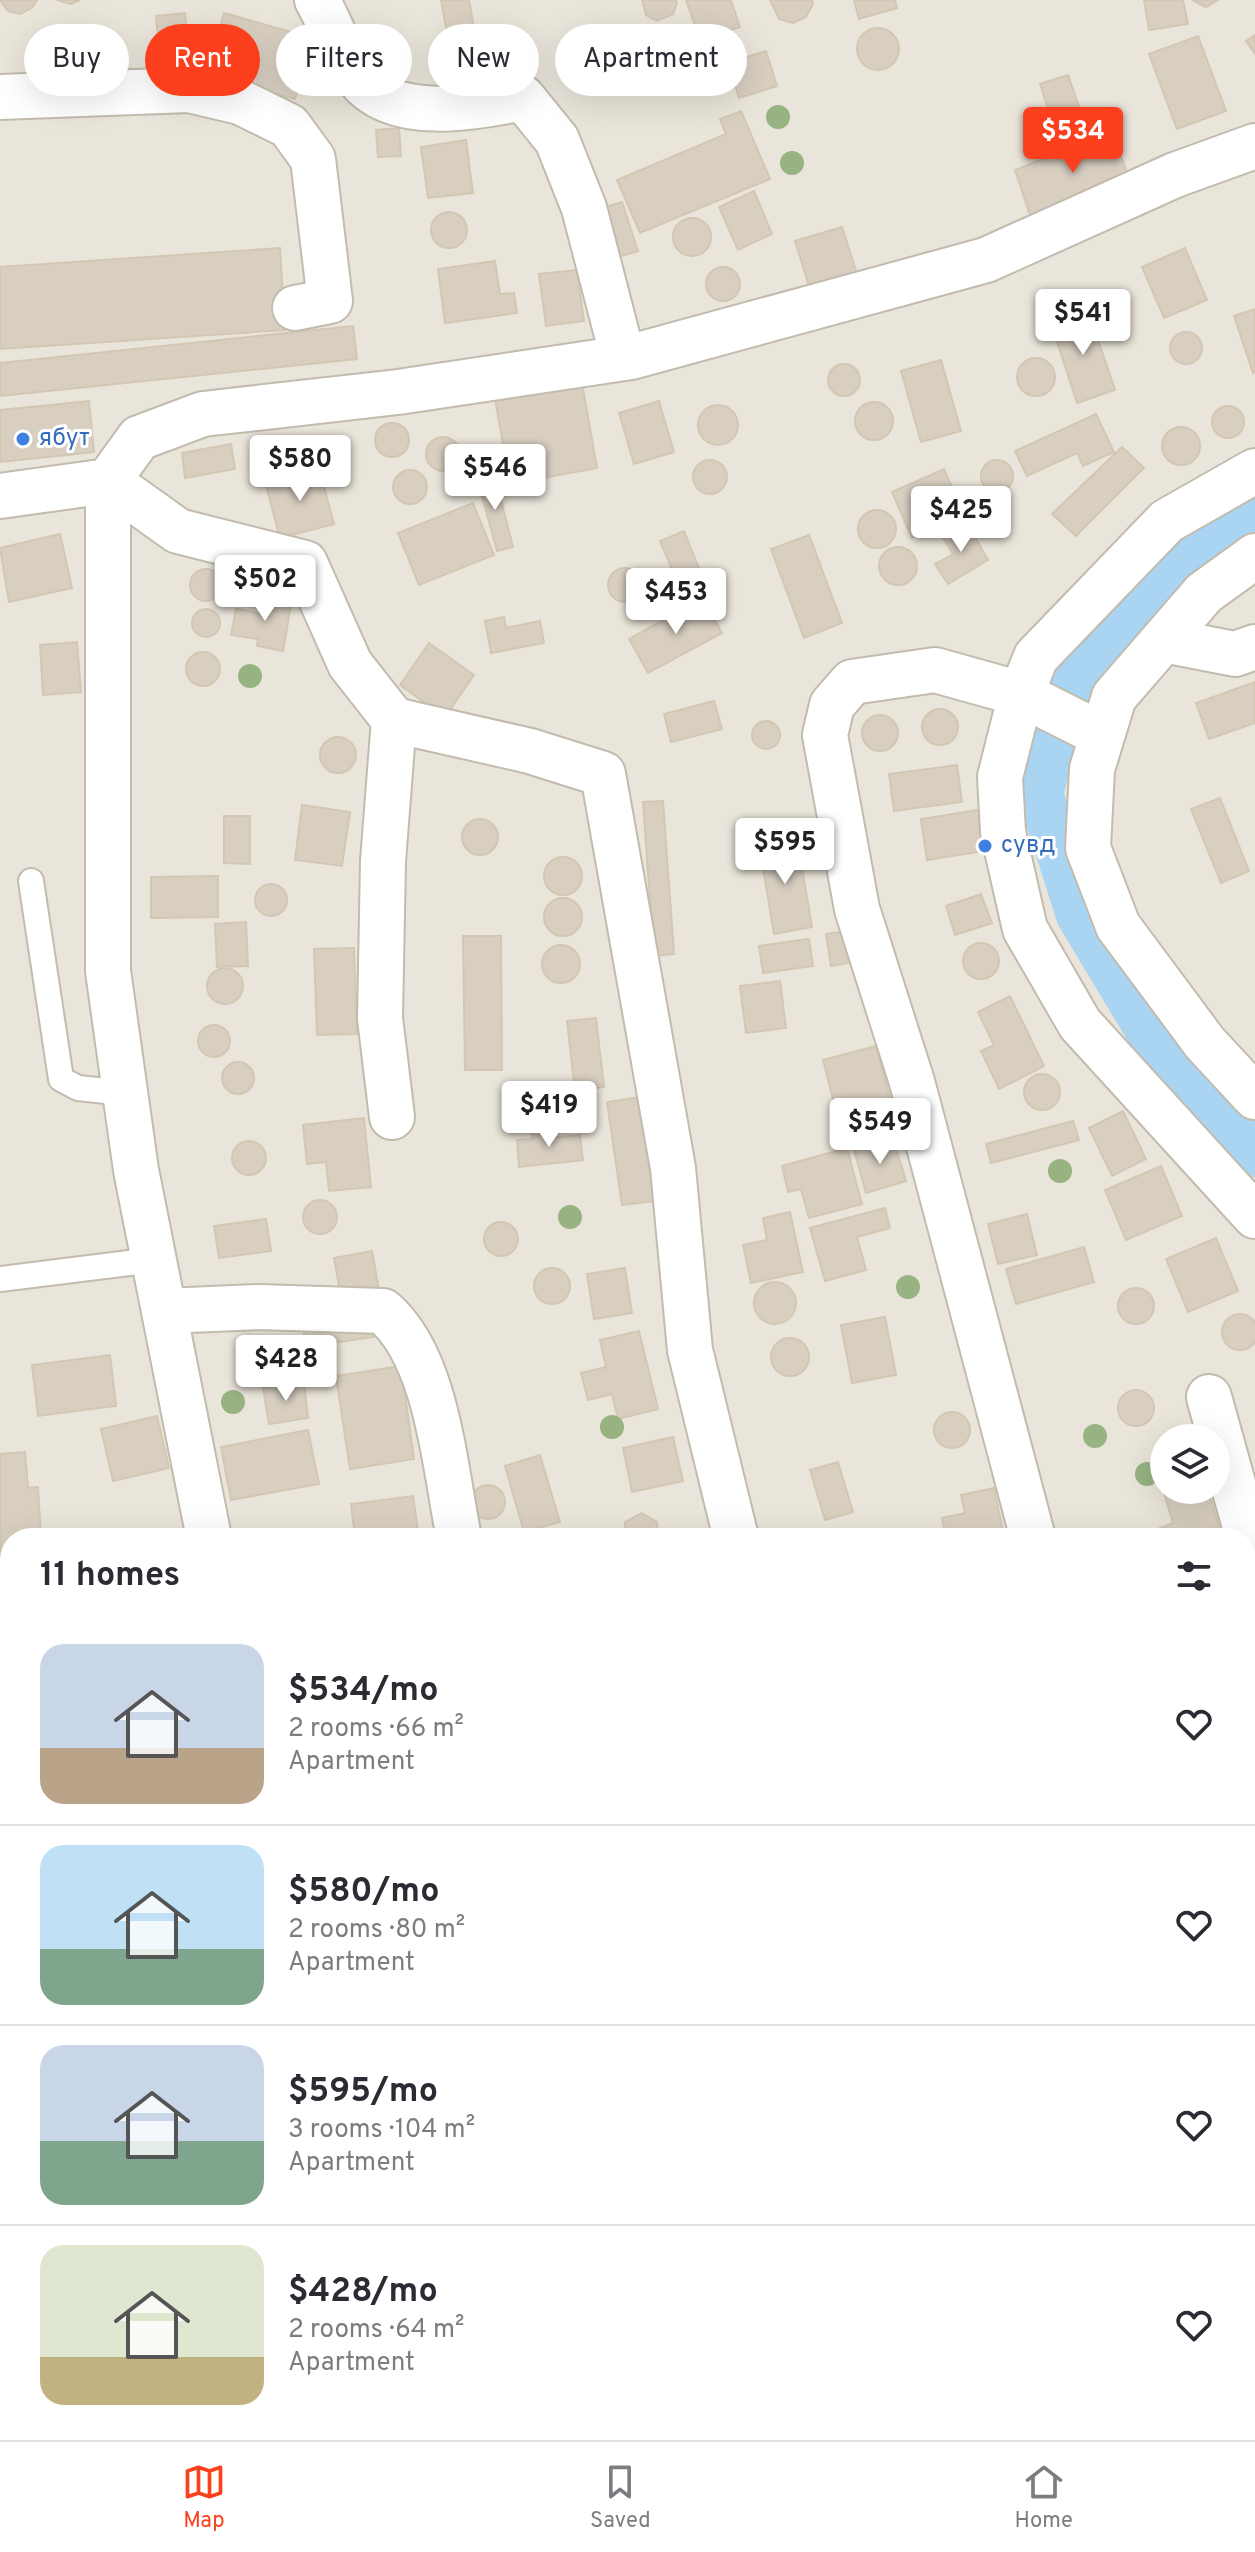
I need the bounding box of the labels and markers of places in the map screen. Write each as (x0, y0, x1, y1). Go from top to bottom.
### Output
pin: $534 (1026, 107, 1120, 175)
pin: $541 (1036, 289, 1130, 357)
place label: ябут (39, 424, 90, 454)
marker: ябут (14, 430, 32, 448)
pin: $580 (253, 435, 347, 503)
pin: $546 (448, 444, 542, 512)
pin: $425 (914, 486, 1008, 554)
pin: $502 (218, 555, 312, 623)
pin: $453 (629, 568, 723, 636)
pin: $595 (738, 818, 832, 886)
place label: сувд (1001, 831, 1055, 861)
marker: сувд (976, 837, 994, 855)
pin: $419 (502, 1081, 596, 1149)
pin: $549 (833, 1098, 927, 1166)
pin: $428 (239, 1335, 333, 1403)

